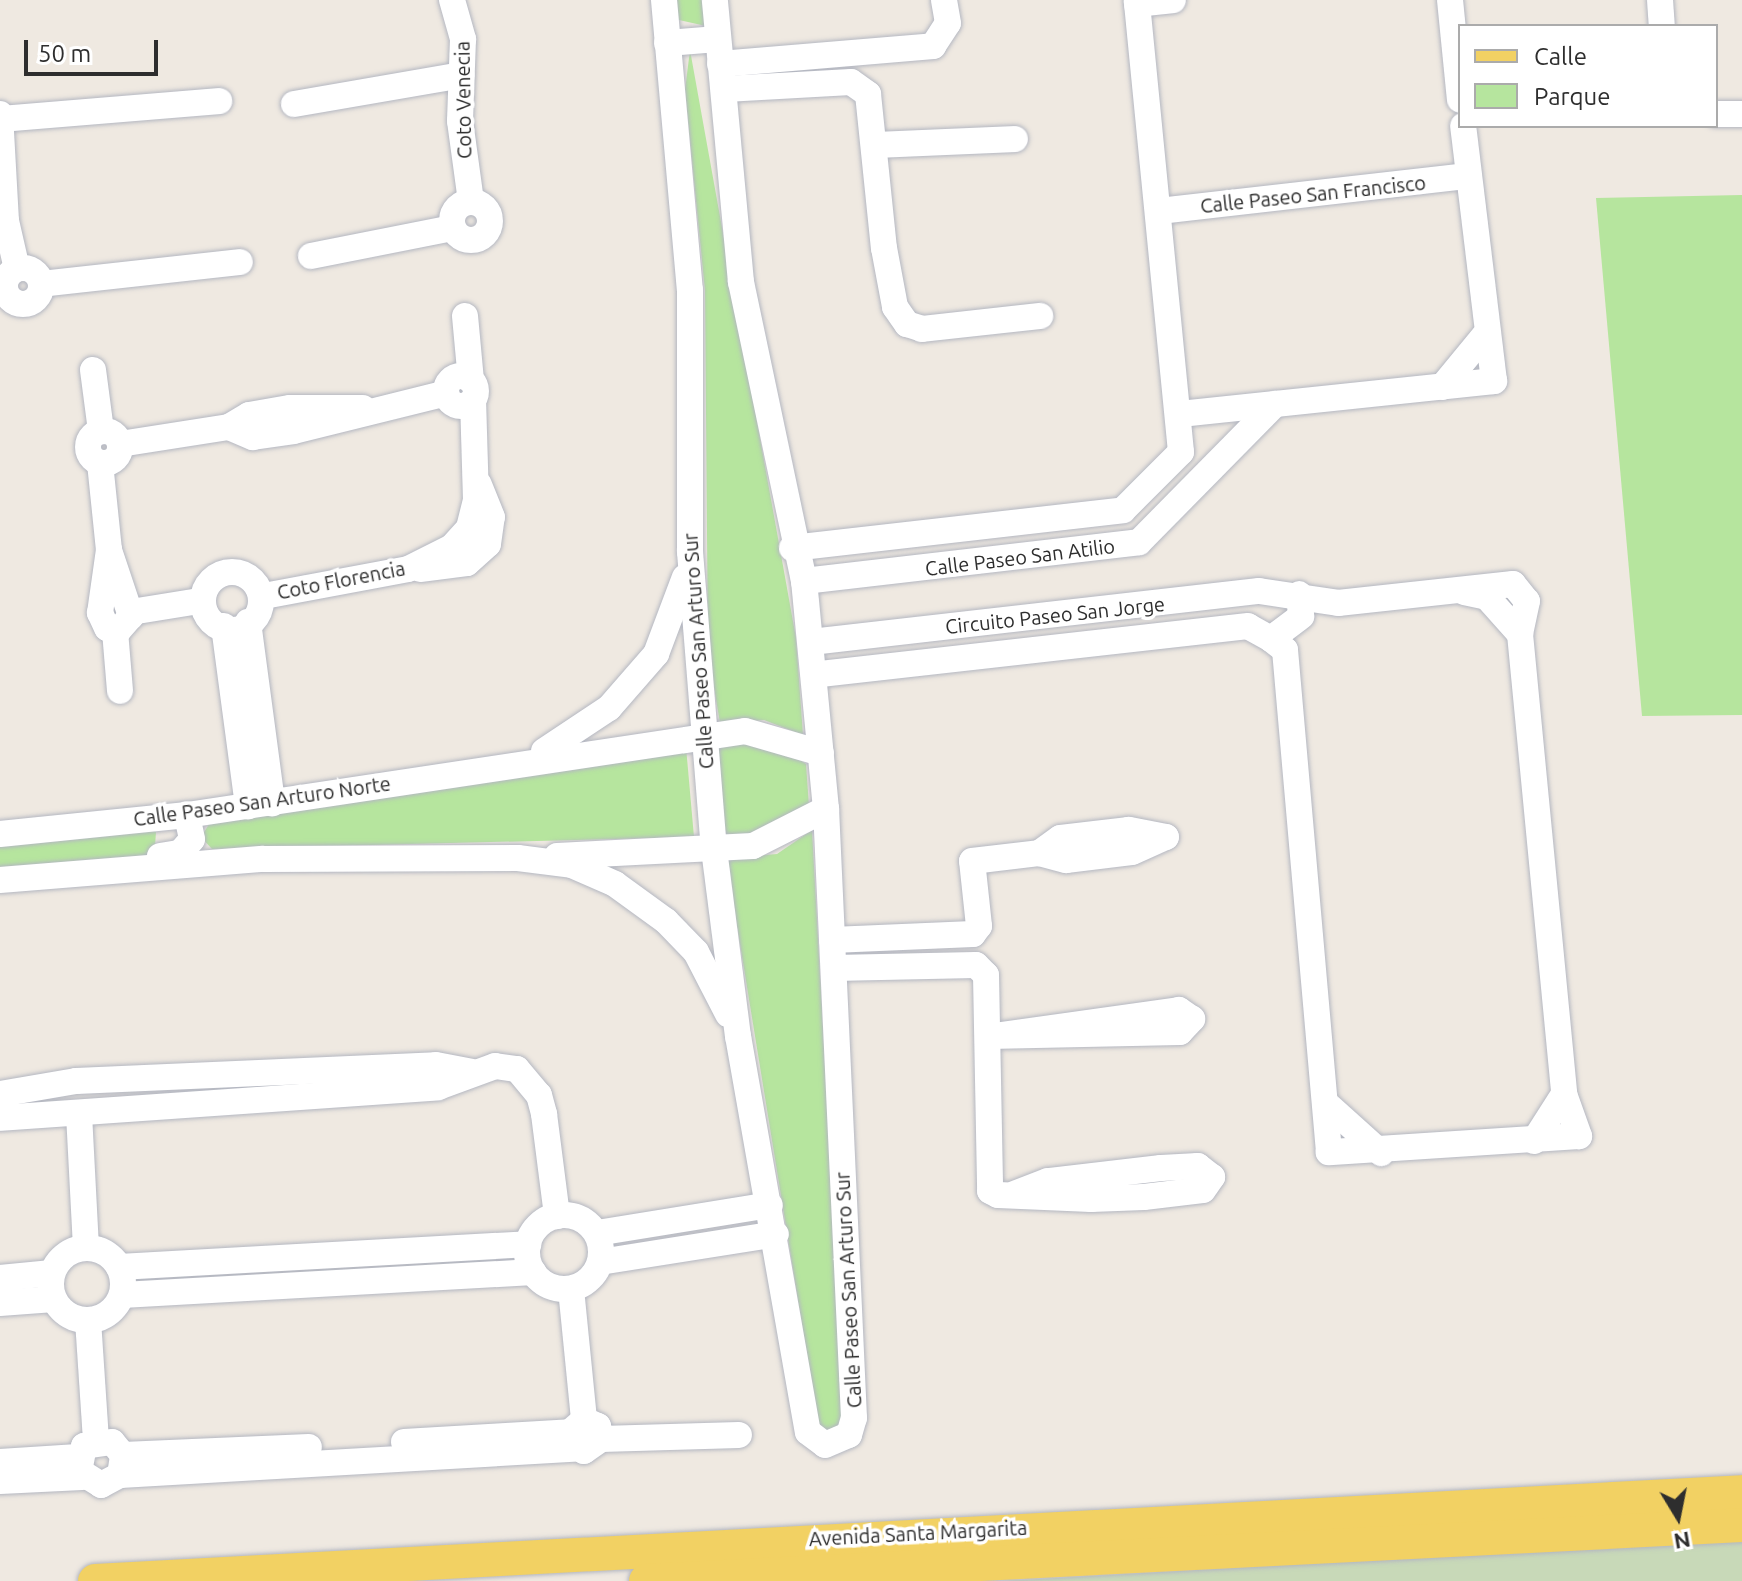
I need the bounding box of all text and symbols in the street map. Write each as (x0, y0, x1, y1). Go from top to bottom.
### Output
scale bar (28, 24, 162, 74)
legend (1458, 24, 1718, 128)
text: 50 m (38, 40, 91, 67)
street label: Coto Venecia (450, 41, 476, 159)
text: Calle (1534, 43, 1587, 70)
text: Parque (1534, 83, 1611, 110)
street label: Calle Paseo San Francisco (1199, 170, 1427, 218)
street label: Calle Paseo San Arturo Sur (678, 532, 718, 770)
street label: Calle Paseo San Atilio (924, 533, 1116, 581)
street label: Coto Florencia (275, 556, 407, 604)
street label: Circuito Paseo San Jorge (944, 592, 1166, 638)
street label: Calle Paseo San Arturo Norte (132, 771, 392, 831)
street label: Calle Paseo San Arturo Sur (830, 1171, 866, 1409)
north arrow (1638, 1477, 1718, 1557)
street label: Avenida Santa Margarita (808, 1515, 1028, 1551)
text: N (1672, 1527, 1693, 1555)

